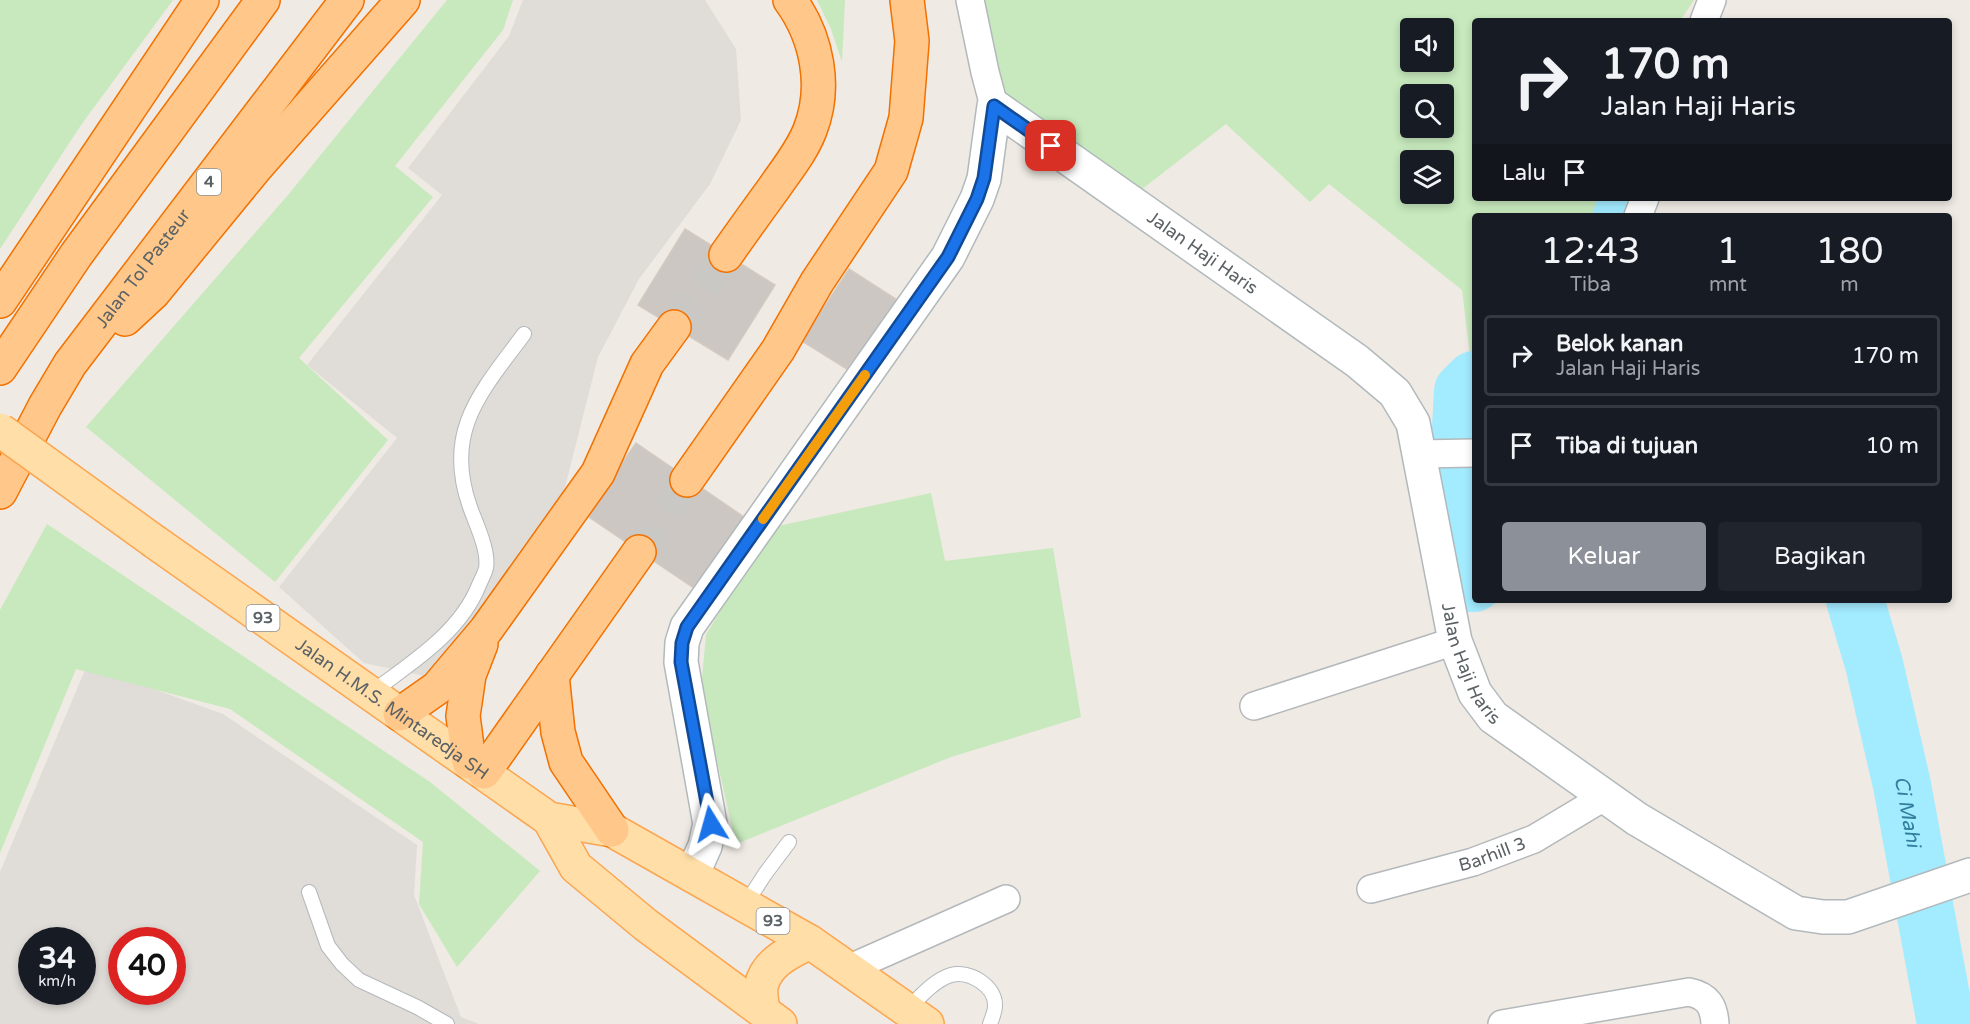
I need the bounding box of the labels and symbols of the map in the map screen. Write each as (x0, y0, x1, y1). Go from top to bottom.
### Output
pin (1025, 120, 1076, 171)
road number: 4 (197, 169, 221, 195)
street label: Jalan Tol Pasteur (90, 204, 195, 332)
street label: Jalan Haji Haris (1143, 206, 1262, 299)
street label: Jalan Haji Haris (1437, 601, 1504, 729)
road number: 93 (246, 605, 280, 631)
street label: Jalan H.M.S. Mintaredja SH (291, 633, 493, 784)
water label: Ci Mahi (1888, 774, 1926, 852)
position arrow (679, 792, 743, 856)
street label: Barhill 3 (1456, 832, 1529, 876)
road number: 93 (756, 908, 790, 934)
speed limit sign: 40 (108, 927, 186, 1005)

